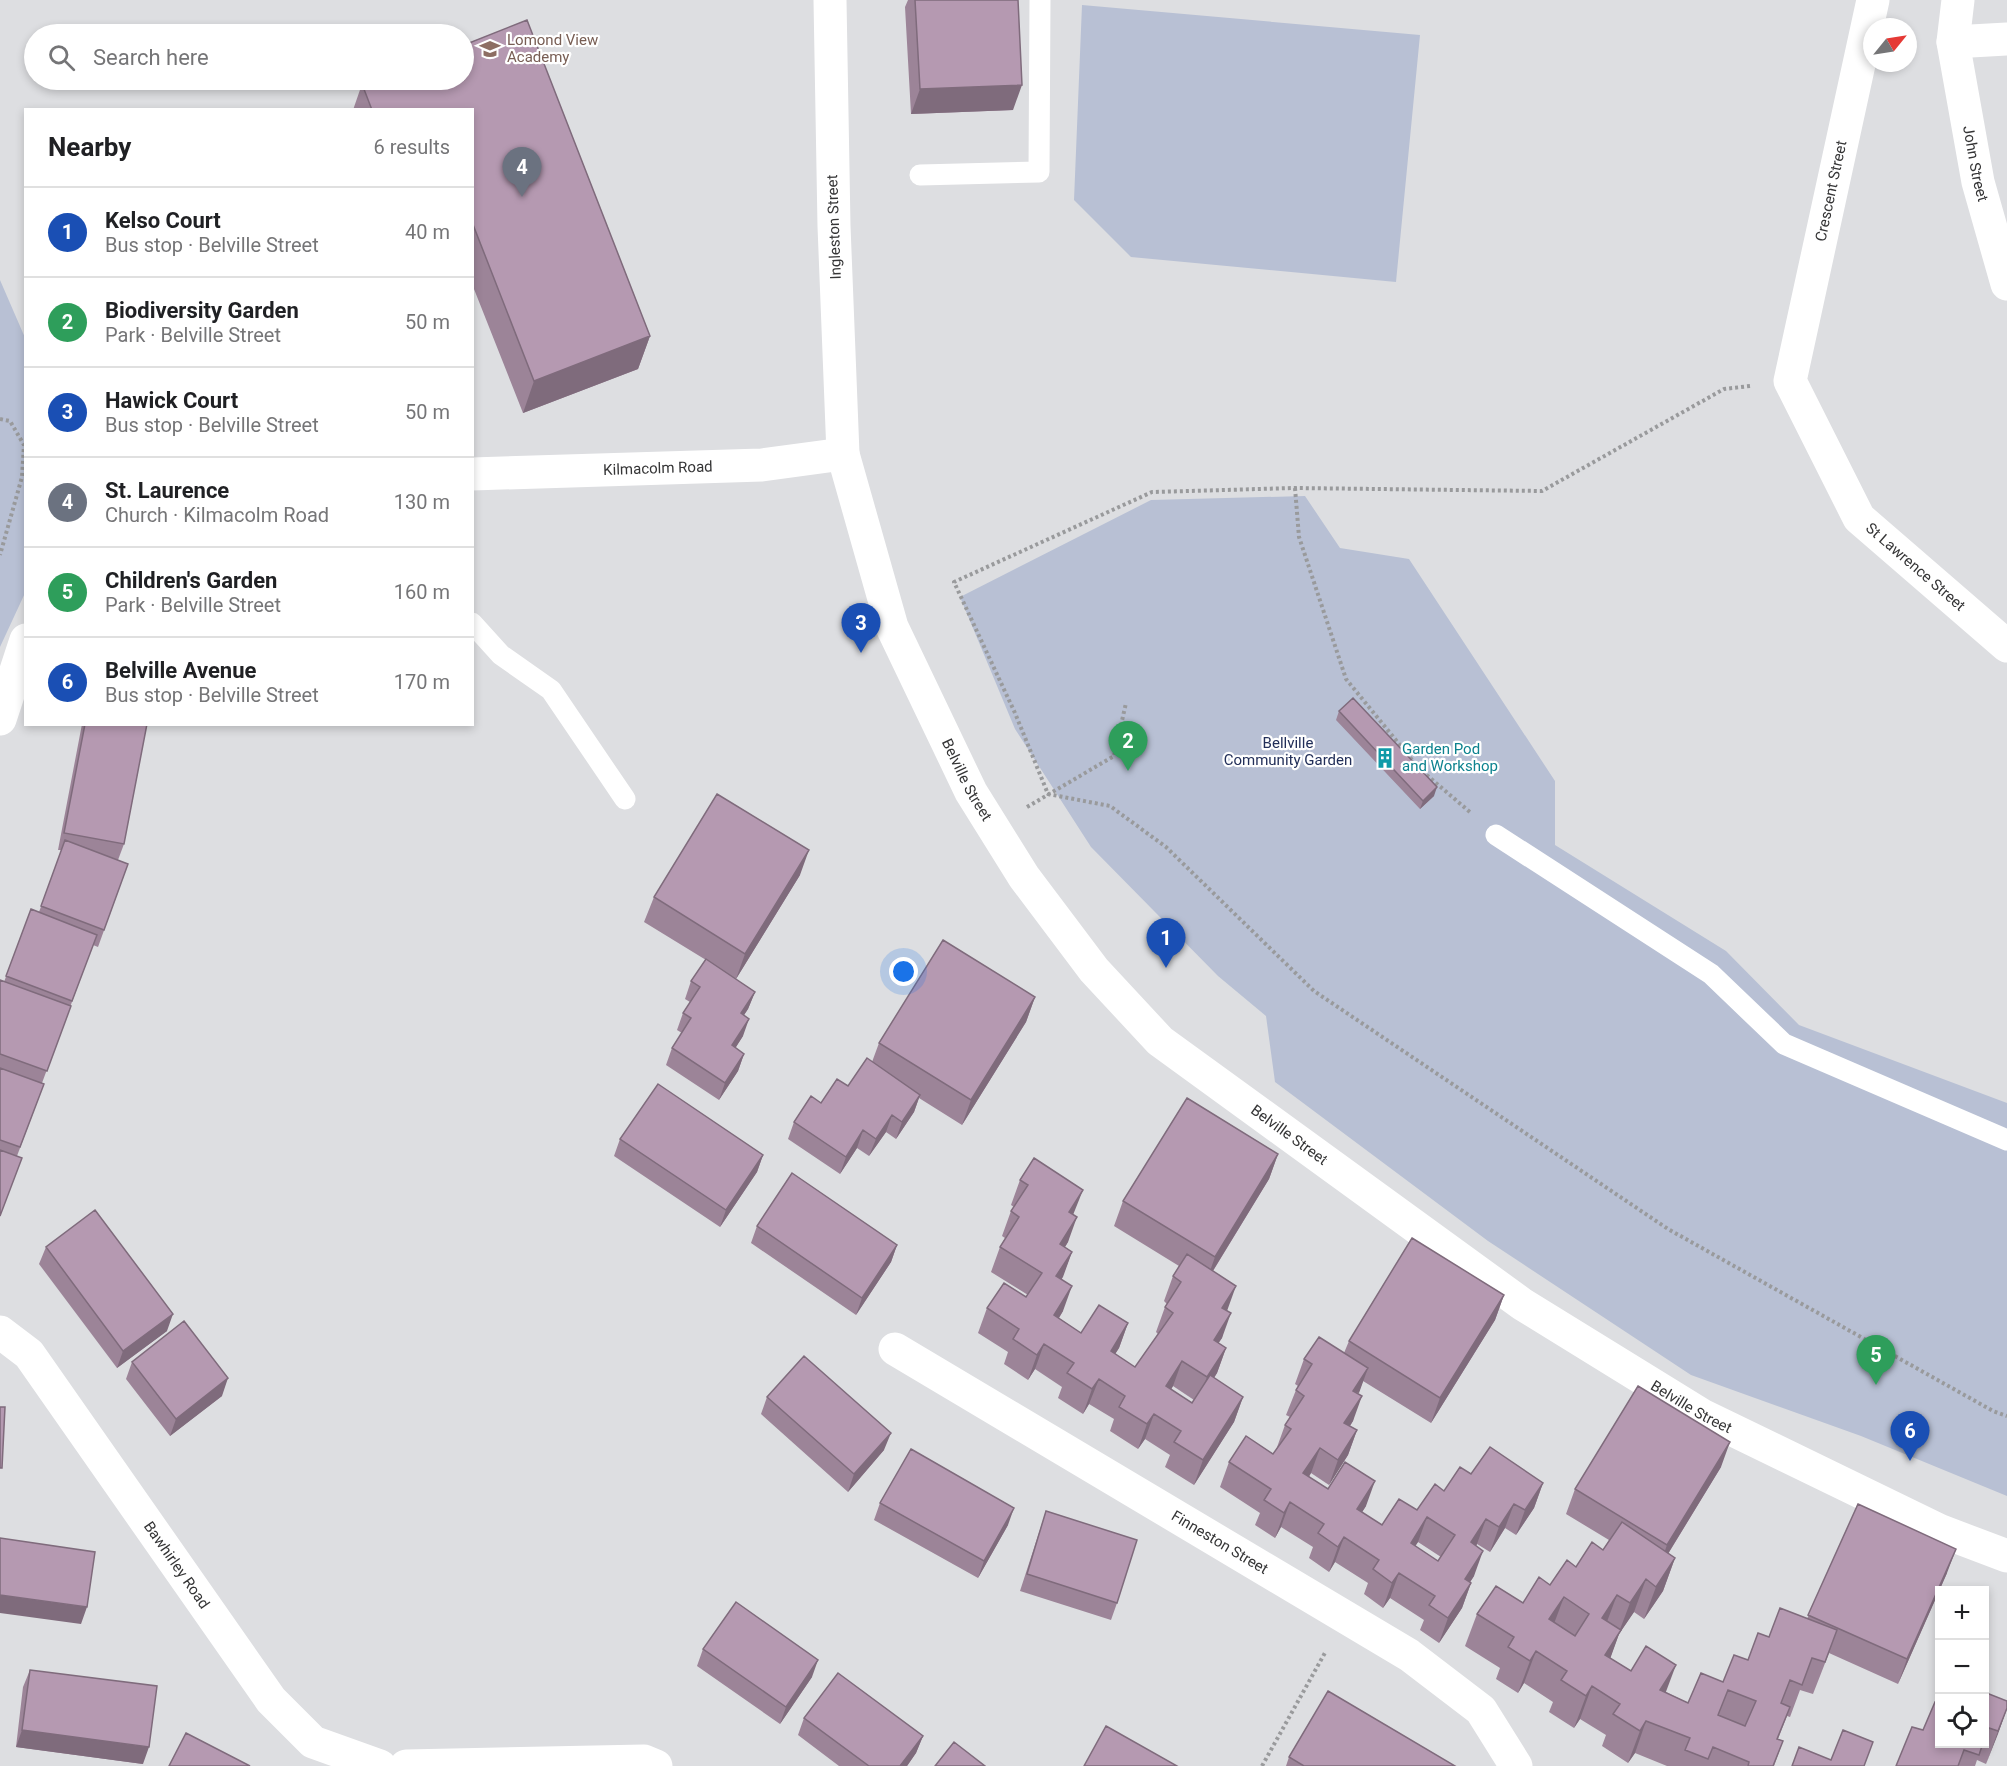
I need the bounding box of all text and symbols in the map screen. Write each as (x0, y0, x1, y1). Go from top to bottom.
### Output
north arrow (1863, 18, 1917, 72)
search box (24, 24, 474, 90)
place label: Lomond View Academy (507, 31, 598, 66)
school or university icon: Lomond View Academy (478, 37, 502, 61)
icon: search (45, 41, 78, 74)
text: Search here (93, 45, 209, 70)
street label: John Street (1959, 124, 1992, 204)
text: Nearby (48, 132, 131, 162)
text: 6 results (374, 135, 450, 159)
street label: Crescent Street (1812, 139, 1850, 243)
pin: 4 (502, 148, 542, 197)
street label: Ingleston Street (823, 174, 845, 280)
text: Kelso Court (105, 208, 221, 233)
text: 1 (62, 220, 73, 244)
text: 40 m (405, 220, 450, 244)
text: Bus stop · Belville Street (105, 233, 319, 257)
text: Biodiversity Garden (105, 298, 299, 323)
text: 2 (62, 310, 73, 334)
text: 50 m (405, 310, 450, 334)
text: Park · Belville Street (105, 323, 281, 347)
text: Hawick Court (105, 388, 238, 413)
text: 3 (62, 400, 73, 424)
text: 50 m (405, 400, 450, 424)
text: Bus stop · Belville Street (105, 413, 319, 437)
street label: Kilmacolm Road (603, 458, 713, 479)
text: St. Laurence (105, 478, 229, 503)
text: 4 (62, 490, 73, 514)
text: 130 m (394, 490, 450, 514)
text: Church · Kilmacolm Road (105, 503, 329, 527)
street label: St Lawrence Street (1862, 519, 1969, 615)
text: Children's Garden (105, 568, 277, 593)
text: 5 (62, 580, 73, 604)
text: 160 m (394, 580, 450, 604)
text: Park · Belville Street (105, 593, 281, 617)
pin: 3 (842, 604, 880, 653)
text: Belville Avenue (105, 658, 256, 683)
text: 6 (62, 670, 73, 694)
text: 170 m (394, 670, 450, 694)
text: Bus stop · Belville Street (105, 683, 319, 707)
pin: 2 (1108, 722, 1148, 771)
park label: Bellville Community Garden (1224, 734, 1352, 769)
street label: Belville Street (938, 736, 996, 824)
place label: Garden Pod and Workshop (1402, 740, 1498, 775)
building icon: Garden Pod and Workshop (1373, 746, 1397, 770)
pin: 1 (1146, 918, 1186, 968)
your location (889, 957, 918, 986)
street label: Belville Street (1247, 1101, 1331, 1169)
pin: 5 (1856, 1336, 1896, 1385)
street label: Belville Street (1648, 1377, 1735, 1437)
pin: 6 (1890, 1412, 1930, 1461)
street label: Finneston Street (1168, 1507, 1271, 1578)
street label: Bawhirley Road (140, 1518, 213, 1612)
map controls (1935, 1586, 1989, 1748)
button: + (1935, 1586, 1989, 1640)
button: − (1935, 1640, 1989, 1694)
button: locate (1935, 1694, 1989, 1748)

